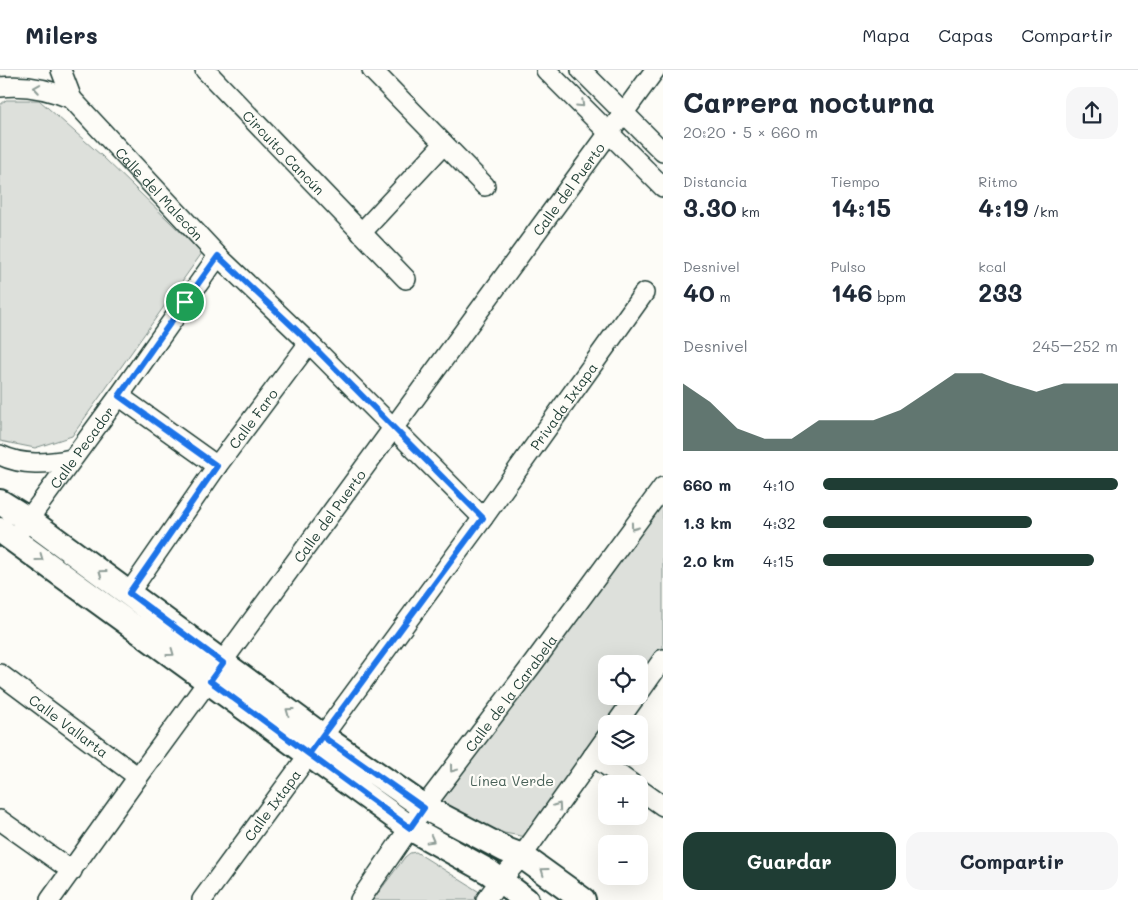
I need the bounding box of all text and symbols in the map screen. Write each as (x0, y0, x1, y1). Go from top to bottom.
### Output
text: Milers (25, 19, 98, 50)
text: Mapa (862, 23, 910, 47)
text: Capas (938, 23, 993, 47)
text: Compartir (1021, 23, 1113, 47)
one-way arrow (33, 84, 41, 94)
text: Carrera nocturna (683, 84, 935, 120)
button: share (1066, 87, 1118, 139)
one-way arrow (575, 98, 584, 107)
street label: Circuito Cancún (239, 106, 329, 199)
text: 20:20 · 5 × 660 m (683, 121, 818, 142)
street label: Calle del Puerto (528, 138, 609, 239)
street label: Calle del Malecón (112, 143, 208, 244)
text: Distancia (683, 172, 748, 191)
text: Tiempo (831, 172, 880, 191)
text: Ritmo (978, 172, 1017, 191)
text: 3.30 (683, 191, 737, 223)
text: 14:15 (831, 191, 891, 223)
text: 4:19 (978, 191, 1028, 223)
text: km (737, 202, 760, 221)
text: /km (1028, 202, 1059, 221)
text: Desnivel (683, 257, 740, 276)
text: Pulso (831, 257, 866, 276)
text: kcal (978, 257, 1006, 276)
text: 40 (683, 276, 715, 308)
text: 146 (831, 276, 873, 308)
text: 233 (978, 276, 1022, 308)
pin (164, 281, 206, 323)
text: m (715, 287, 731, 306)
text: bpm (873, 287, 906, 306)
icon: arrive (171, 288, 199, 316)
text: Desnivel (683, 335, 748, 356)
text: 245–252 m (1032, 335, 1118, 356)
street label: Privada Ixtapa (525, 358, 601, 454)
street label: Calle Faro (224, 384, 281, 452)
street label: Calle Pecador (45, 402, 118, 492)
street label: Calle del Puerto (289, 465, 370, 566)
text: 660 m (683, 474, 731, 495)
text: 4:10 (763, 474, 794, 495)
text: 1.3 km (683, 512, 732, 533)
text: 4:32 (763, 512, 796, 533)
one-way arrow (631, 521, 640, 531)
text: 2.0 km (683, 550, 734, 571)
text: 4:15 (763, 550, 794, 571)
one-way arrow (34, 552, 44, 561)
one-way arrow (98, 570, 107, 579)
street label: Calle de la Carabela (460, 631, 561, 755)
one-way arrow (165, 647, 175, 656)
map controls (598, 655, 648, 885)
button: locate (598, 655, 648, 705)
street label: Calle Vallarta (25, 690, 112, 761)
one-way arrow (285, 708, 295, 717)
button: layers (598, 715, 648, 765)
one-way arrow (450, 763, 459, 773)
street label: Calle Ixtapa (239, 765, 305, 845)
park label: Línea Verde (470, 771, 554, 790)
button: + (598, 775, 648, 825)
one-way arrow (552, 802, 561, 812)
button: Guardar (683, 832, 896, 890)
button: Compartir (906, 832, 1118, 890)
one-way arrow (426, 834, 435, 844)
button: − (598, 835, 648, 885)
one-way arrow (541, 869, 550, 877)

